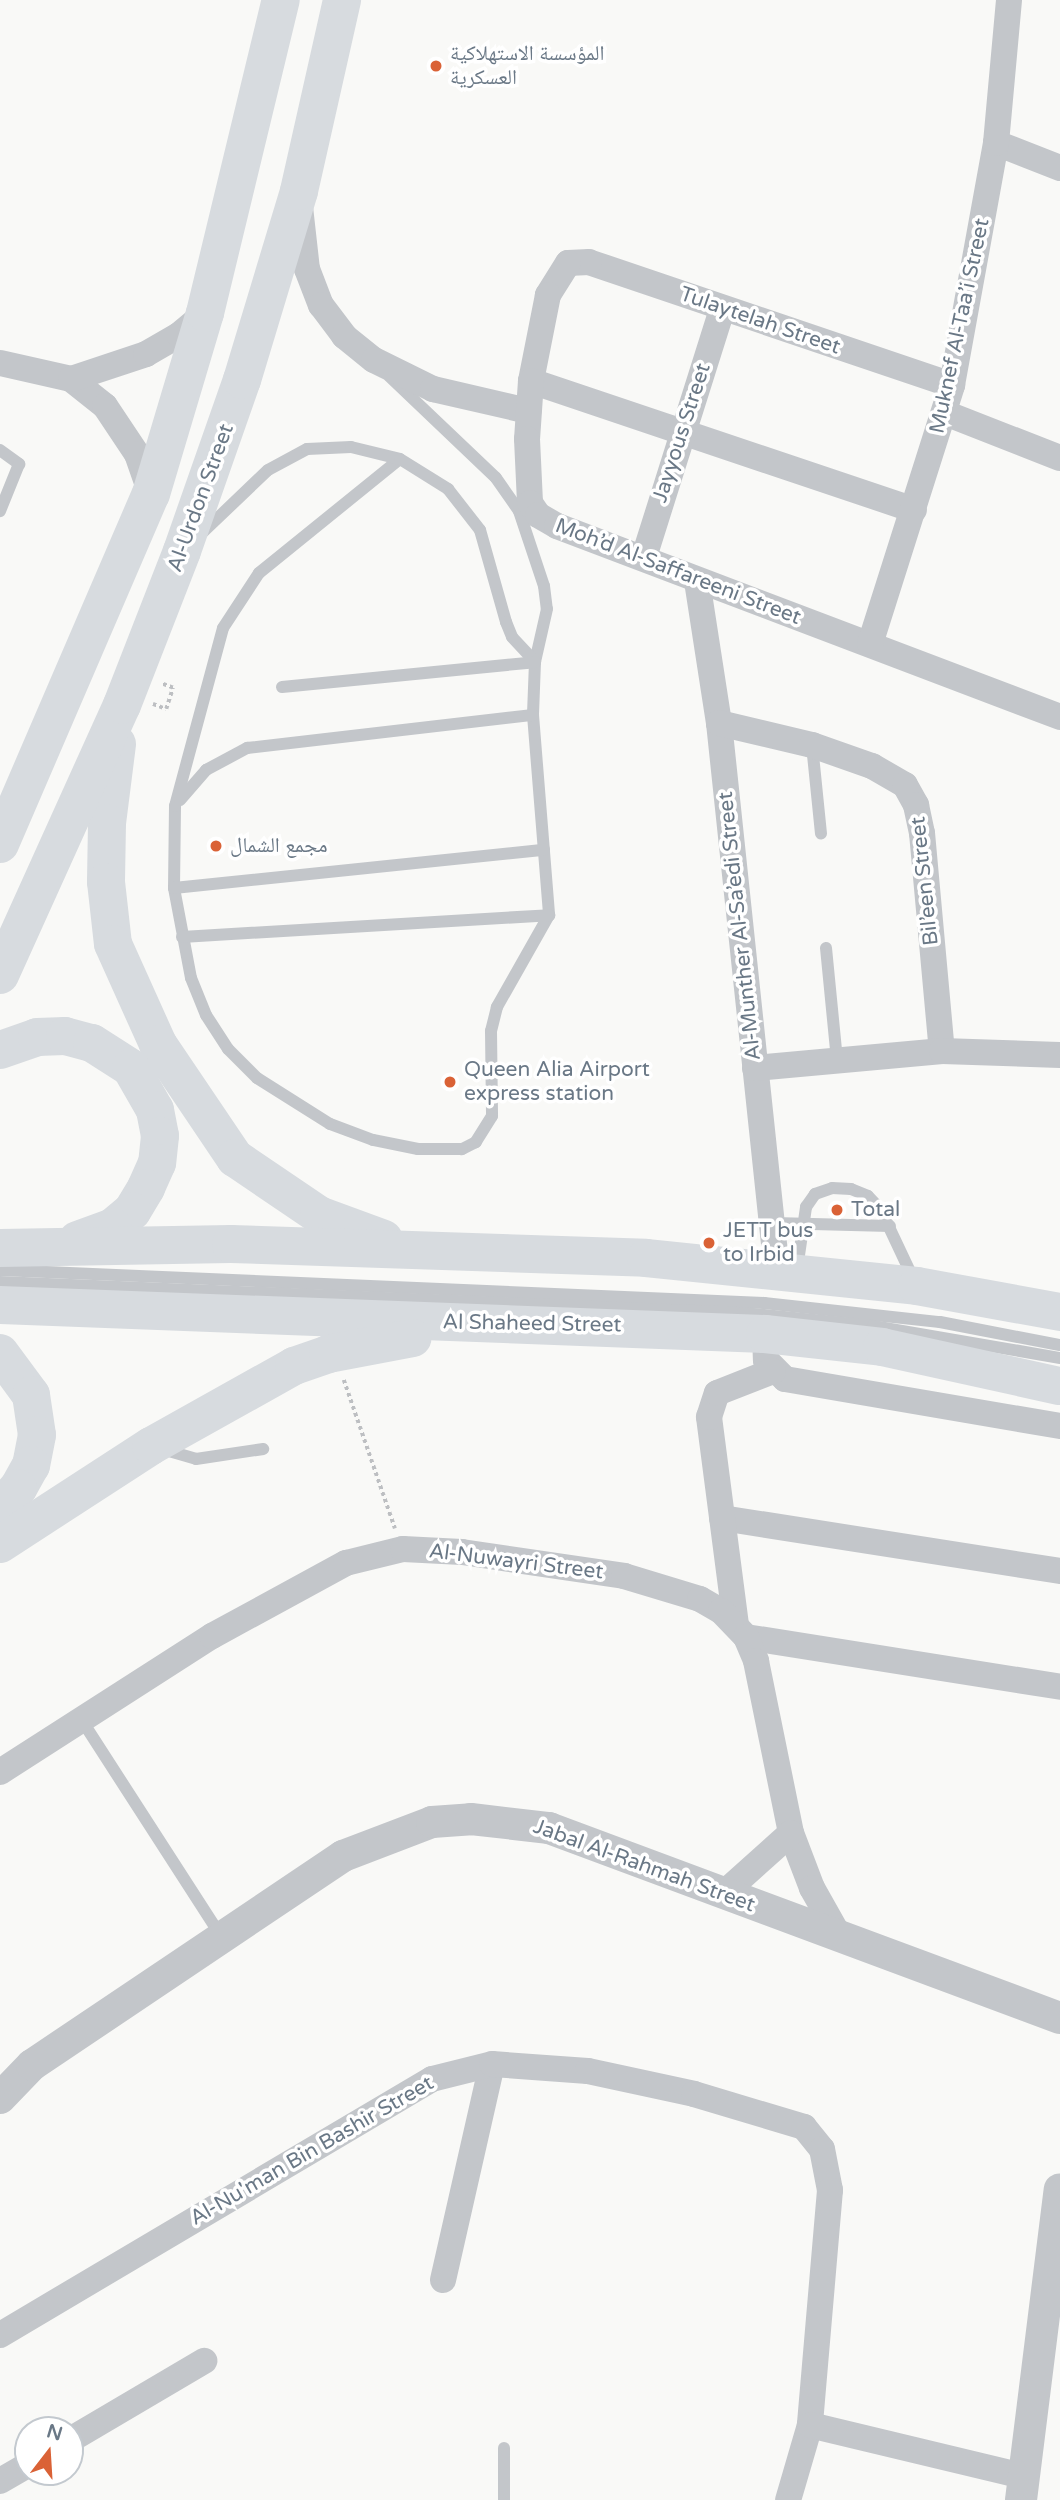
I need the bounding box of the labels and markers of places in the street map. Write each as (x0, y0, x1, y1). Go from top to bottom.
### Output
place label: المؤسسة الاستهلاكية العسكرية (450, 41, 604, 91)
marker: المؤسسة الاستهلاكية العسكرية (428, 58, 444, 74)
place label: مجمع الشمال (230, 833, 328, 859)
marker: مجمع الشمال (208, 838, 224, 854)
place label: Queen Alia Airport express station (464, 1057, 650, 1107)
marker: Queen Alia Airport express station (442, 1074, 458, 1090)
place label: Total (851, 1197, 900, 1223)
marker: Total (829, 1202, 845, 1218)
place label: JETT bus to Irbid (723, 1218, 813, 1268)
marker: JETT bus to Irbid (701, 1235, 717, 1251)

